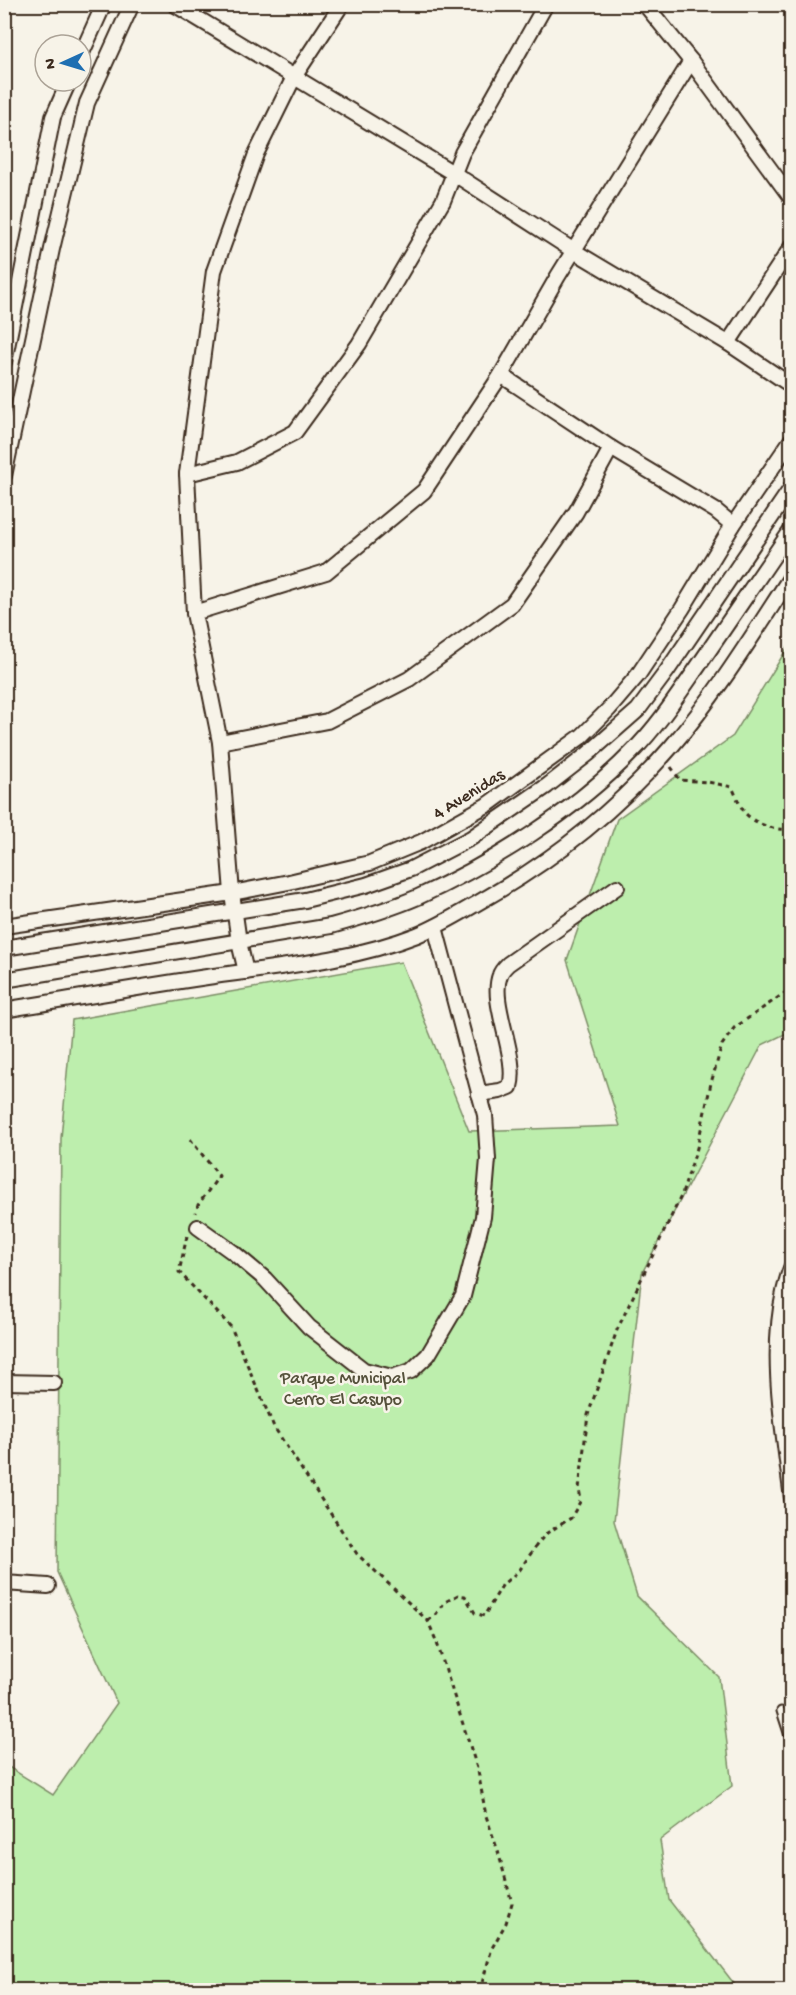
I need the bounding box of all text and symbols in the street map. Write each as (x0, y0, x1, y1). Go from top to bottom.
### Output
north arrow (33, 33, 93, 93)
text: N (42, 57, 61, 70)
street label: 4 Avenidas (430, 764, 510, 825)
park label: Parque Municipal Cerro El Casupo (279, 1369, 406, 1411)

